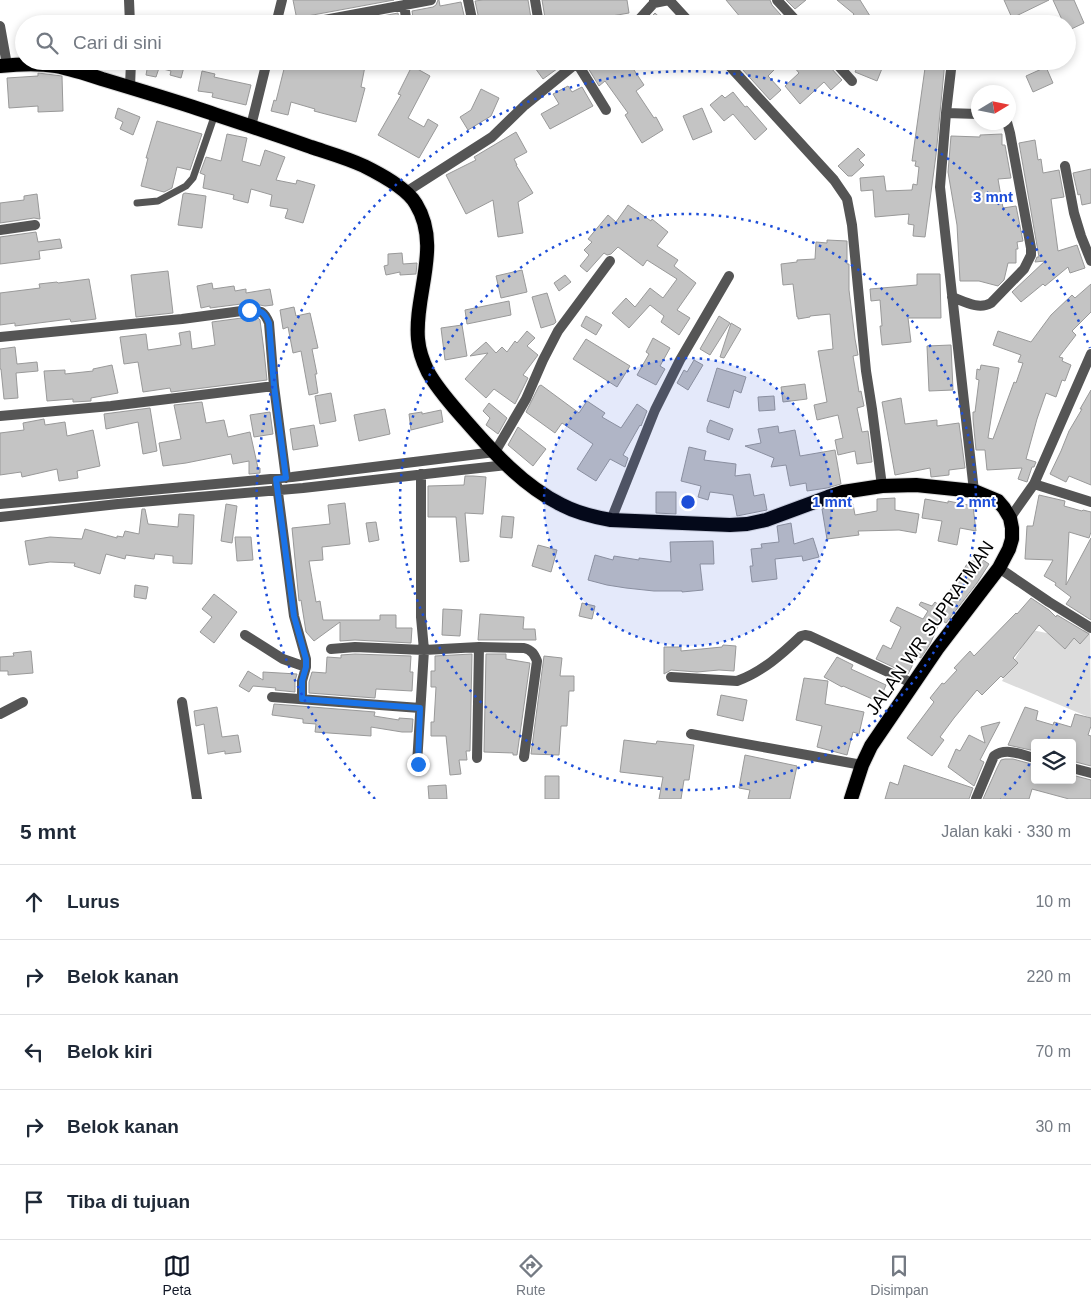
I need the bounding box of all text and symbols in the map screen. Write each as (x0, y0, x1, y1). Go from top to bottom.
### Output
search box (15, 15, 1076, 70)
icon: search (33, 29, 61, 57)
text: Cari di sini (73, 32, 162, 53)
north arrow (971, 85, 1016, 130)
text: 3 mnt (973, 188, 1013, 205)
route start (238, 299, 261, 322)
centre of rings (679, 493, 697, 511)
text: 1 mnt (812, 493, 852, 510)
text: 2 mnt (956, 493, 996, 510)
street label: JALAN WR SUPRATMAN (862, 537, 998, 719)
map controls (1031, 739, 1076, 784)
button: layers (1031, 739, 1076, 784)
route end (407, 753, 430, 776)
text: 5 mnt (20, 820, 76, 843)
text: Jalan kaki · 330 m (941, 823, 1071, 840)
icon: ahead (20, 888, 48, 916)
text: Lurus (67, 891, 120, 912)
text: 10 m (1035, 893, 1071, 910)
icon: right (20, 963, 48, 991)
text: Belok kanan (67, 966, 179, 987)
text: 220 m (1027, 968, 1071, 985)
icon: left (20, 1038, 48, 1066)
text: Belok kiri (67, 1041, 153, 1062)
text: 70 m (1035, 1043, 1071, 1060)
icon: right (20, 1113, 48, 1141)
text: Belok kanan (67, 1116, 179, 1137)
text: 30 m (1035, 1118, 1071, 1135)
icon: arrive (20, 1188, 48, 1216)
text: Tiba di tujuan (67, 1191, 190, 1212)
tab: Peta (162, 1252, 191, 1298)
tab: Rute (516, 1252, 546, 1298)
tab: Disimpan (870, 1252, 929, 1298)

